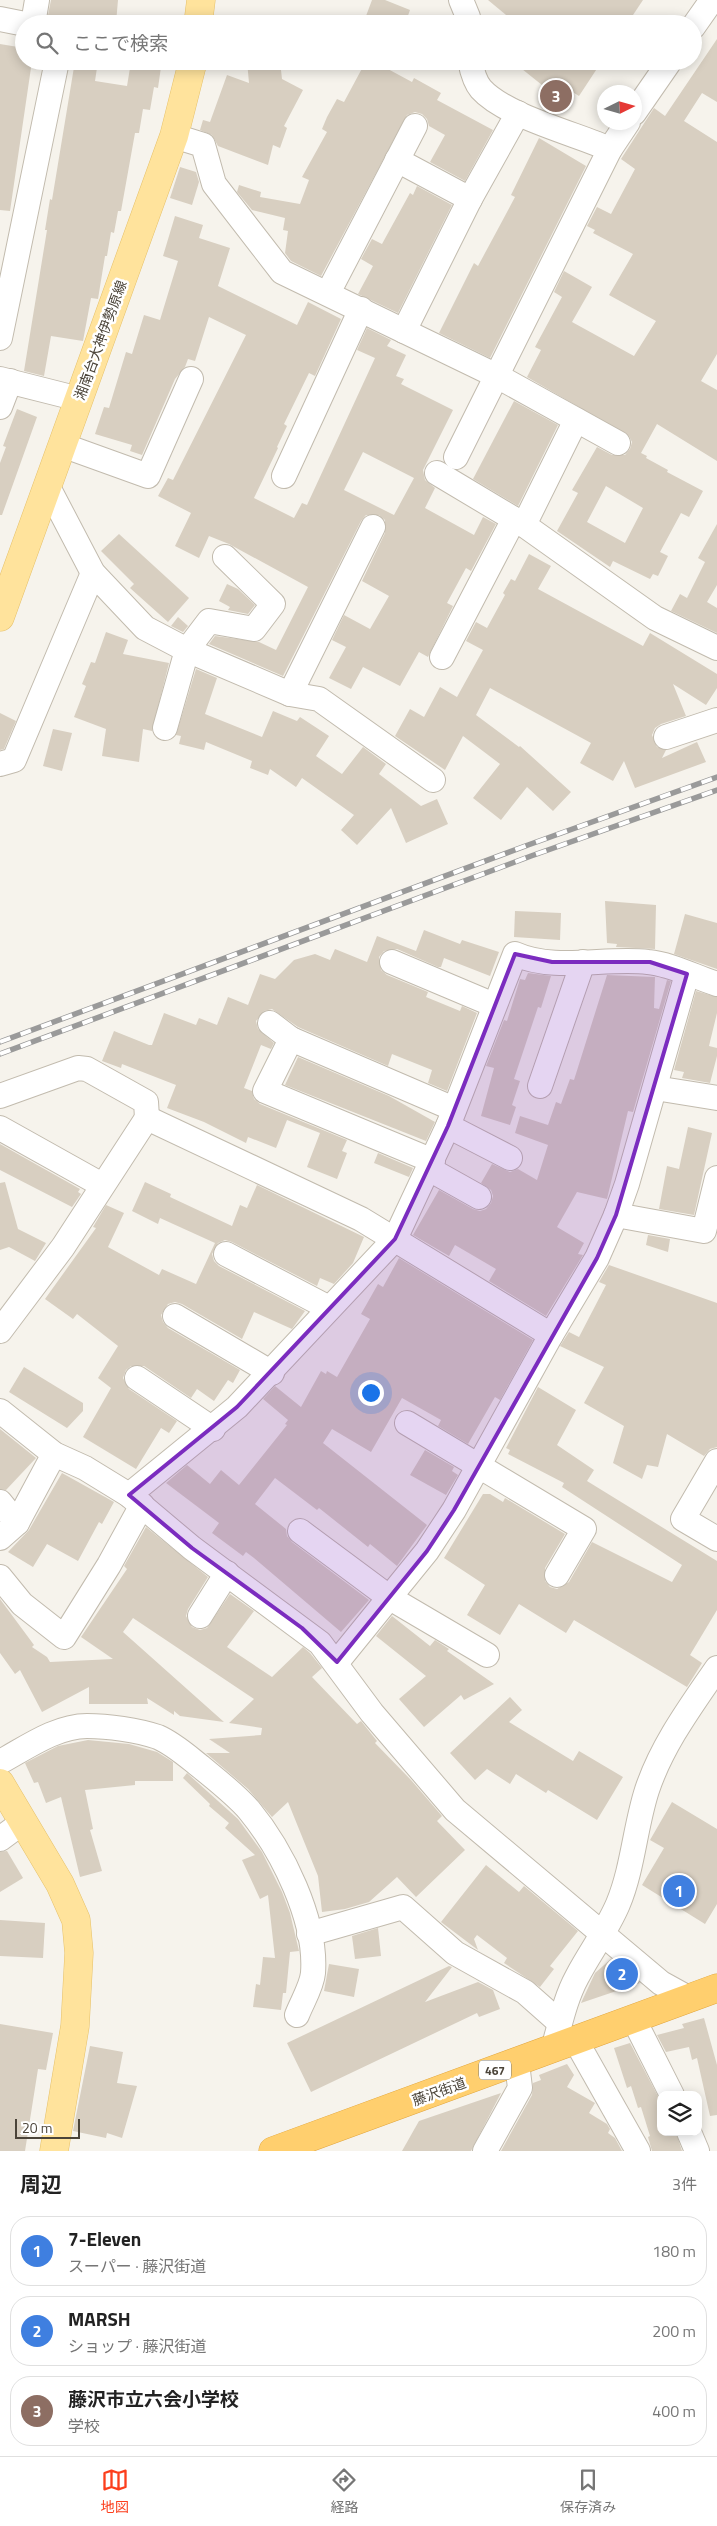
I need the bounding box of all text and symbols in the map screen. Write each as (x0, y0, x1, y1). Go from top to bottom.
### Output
search box (15, 15, 702, 70)
text: ここで検索 (73, 28, 168, 57)
icon: search (33, 29, 61, 57)
pin: 3 (540, 77, 572, 115)
north arrow (597, 85, 642, 130)
street label: 湘南台大神伊勢原線 (69, 277, 131, 403)
your location (358, 1380, 384, 1406)
pin: 1 (663, 1872, 695, 1910)
pin: 2 (606, 1955, 638, 1993)
road number: 467 (479, 2060, 511, 2080)
street label: 藤沢街道 (409, 2072, 469, 2110)
map controls (657, 2091, 702, 2136)
button: layers (657, 2091, 702, 2136)
scale bar (15, 2116, 80, 2139)
text: 20 m (22, 2117, 52, 2138)
text: 周辺 (20, 2168, 62, 2200)
text: 3件 (672, 2172, 697, 2196)
text: 7-Eleven (68, 2224, 141, 2253)
text: 1 (33, 2239, 41, 2263)
text: 180 m (652, 2239, 696, 2263)
text: スーパー · 藤沢街道 (68, 2254, 206, 2278)
text: MARSH (68, 2304, 131, 2333)
text: 2 (33, 2319, 41, 2343)
text: 200 m (652, 2319, 696, 2343)
text: ショップ · 藤沢街道 (68, 2334, 207, 2358)
text: 藤沢市立六会小学校 (68, 2384, 239, 2413)
text: 3 (33, 2399, 41, 2423)
text: 400 m (652, 2399, 696, 2423)
text: 学校 (68, 2414, 100, 2438)
tab: 地図 (101, 2466, 129, 2517)
tab: 経路 (330, 2466, 358, 2517)
tab: 保存済み (560, 2466, 616, 2517)

